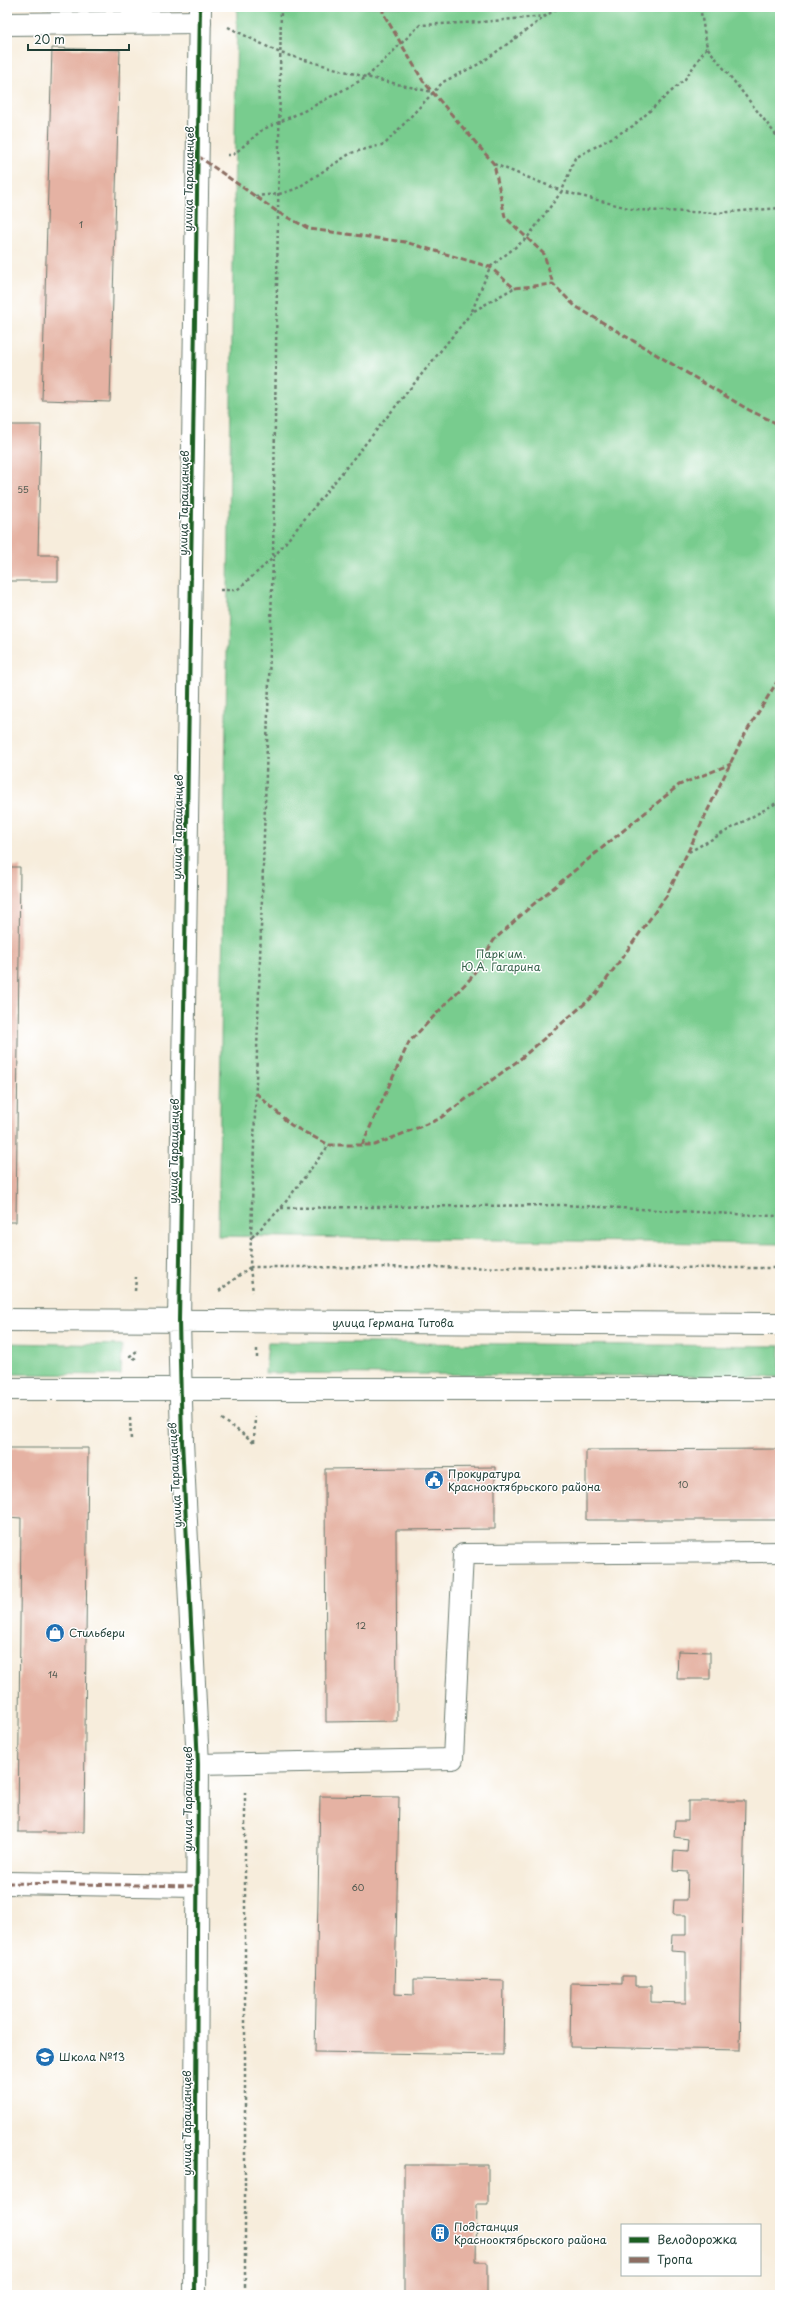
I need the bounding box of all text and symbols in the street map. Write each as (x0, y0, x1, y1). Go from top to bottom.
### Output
scale bar (28, 26, 129, 52)
text: 20 m (34, 30, 65, 48)
street label: улица Таращанцев (179, 126, 198, 232)
house number: 1 (79, 217, 83, 231)
street label: улица Таращанцев (174, 450, 193, 556)
house number: 55 (17, 482, 29, 496)
street label: улица Таращанцев (168, 774, 187, 880)
park label: Парк им. Ю.А. Гагарина (461, 945, 541, 975)
street label: улица Таращанцев (164, 1098, 183, 1204)
street label: улица Германа Титова (332, 1314, 454, 1331)
street label: улица Таращанцев (163, 1422, 186, 1528)
place label: Прокуратура Краснооктябрьского района (448, 1465, 601, 1495)
public building icon: Прокуратура Краснооктябрьского района (423, 1469, 445, 1491)
house number: 10 (678, 1477, 689, 1491)
house number: 12 (356, 1618, 366, 1632)
shop icon: Стильбери (44, 1622, 66, 1644)
place label: Стильбери (69, 1624, 125, 1641)
house number: 14 (48, 1667, 58, 1681)
street label: улица Таращанцев (179, 1746, 196, 1852)
house number: 60 (352, 1880, 365, 1894)
school or university icon: Школа №13 (34, 2046, 56, 2068)
place label: Школа №13 (59, 2048, 125, 2065)
street label: улица Таращанцев (178, 2070, 195, 2176)
place label: Подстанция Краснооктябрьского района (454, 2218, 607, 2248)
building icon: Подстанция Краснооктябрьского района (429, 2222, 451, 2244)
legend (621, 2224, 761, 2276)
text: Велодорожка (657, 2230, 737, 2248)
text: Тропа (657, 2250, 693, 2268)

